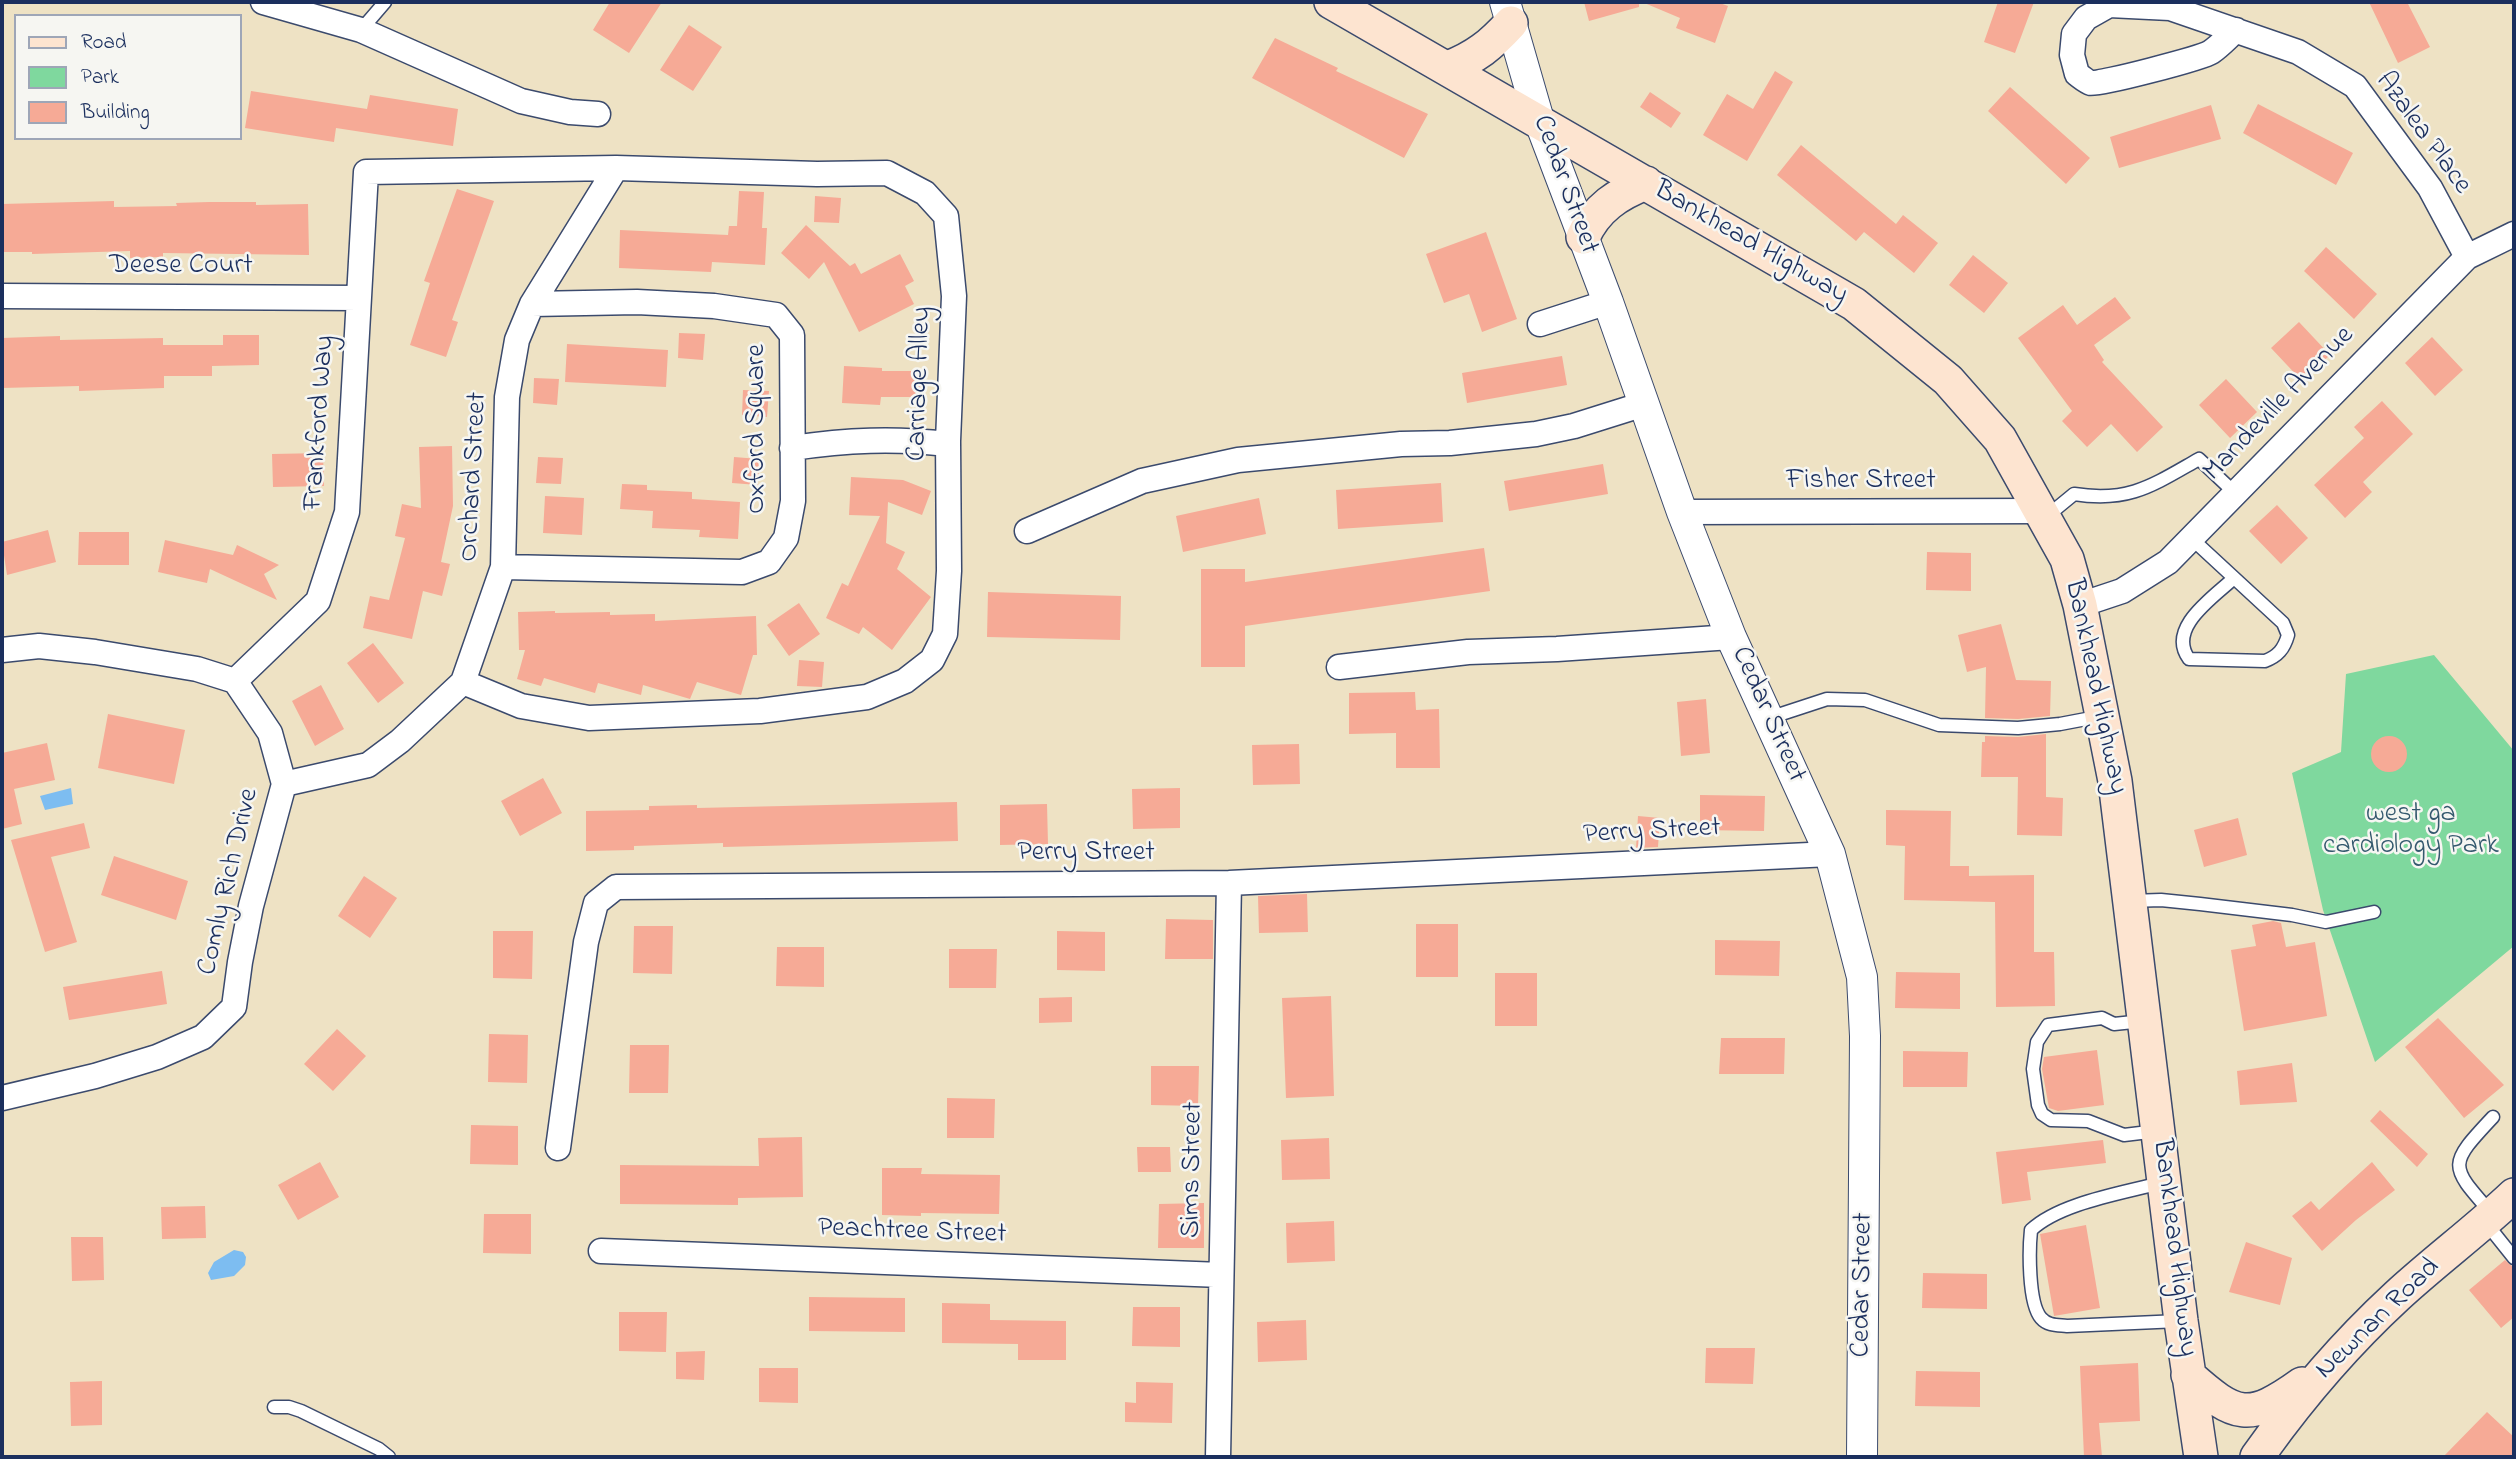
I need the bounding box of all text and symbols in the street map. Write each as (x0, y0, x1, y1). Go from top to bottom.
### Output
legend (14, 14, 242, 140)
text: Road (81, 28, 127, 58)
text: Park (81, 63, 119, 93)
street label: Azalea Place (2366, 66, 2478, 202)
text: Building (81, 98, 150, 128)
street label: Cedar Street (1523, 111, 1605, 259)
street label: Bankhead Highway (1647, 175, 1853, 313)
street label: Deese Court (109, 250, 253, 284)
street label: Carriage Alley (902, 306, 940, 462)
street label: Mandeville Avenue (2198, 320, 2362, 490)
street label: Frankford Way (298, 334, 344, 512)
street label: Oxford Square (741, 344, 775, 514)
street label: Orchard Street (454, 391, 496, 563)
street label: Fisher Street (1786, 465, 1936, 499)
street label: Bankhead Highway (2055, 576, 2133, 798)
street label: Cedar Street (1722, 642, 1812, 788)
street label: Comly Rich Drive (192, 785, 268, 979)
park label: west ga cardiology Park (2323, 798, 2499, 864)
street label: Perry Street (1582, 813, 1722, 853)
street label: Perry Street (1017, 837, 1155, 871)
street label: Sims Street (1176, 1101, 1212, 1239)
street label: Bankhead Highway (2143, 1137, 2203, 1359)
street label: Cedar Street (1846, 1212, 1882, 1358)
street label: Peachtree Street (817, 1213, 1007, 1253)
street label: Newnan Road (2310, 1252, 2448, 1388)

